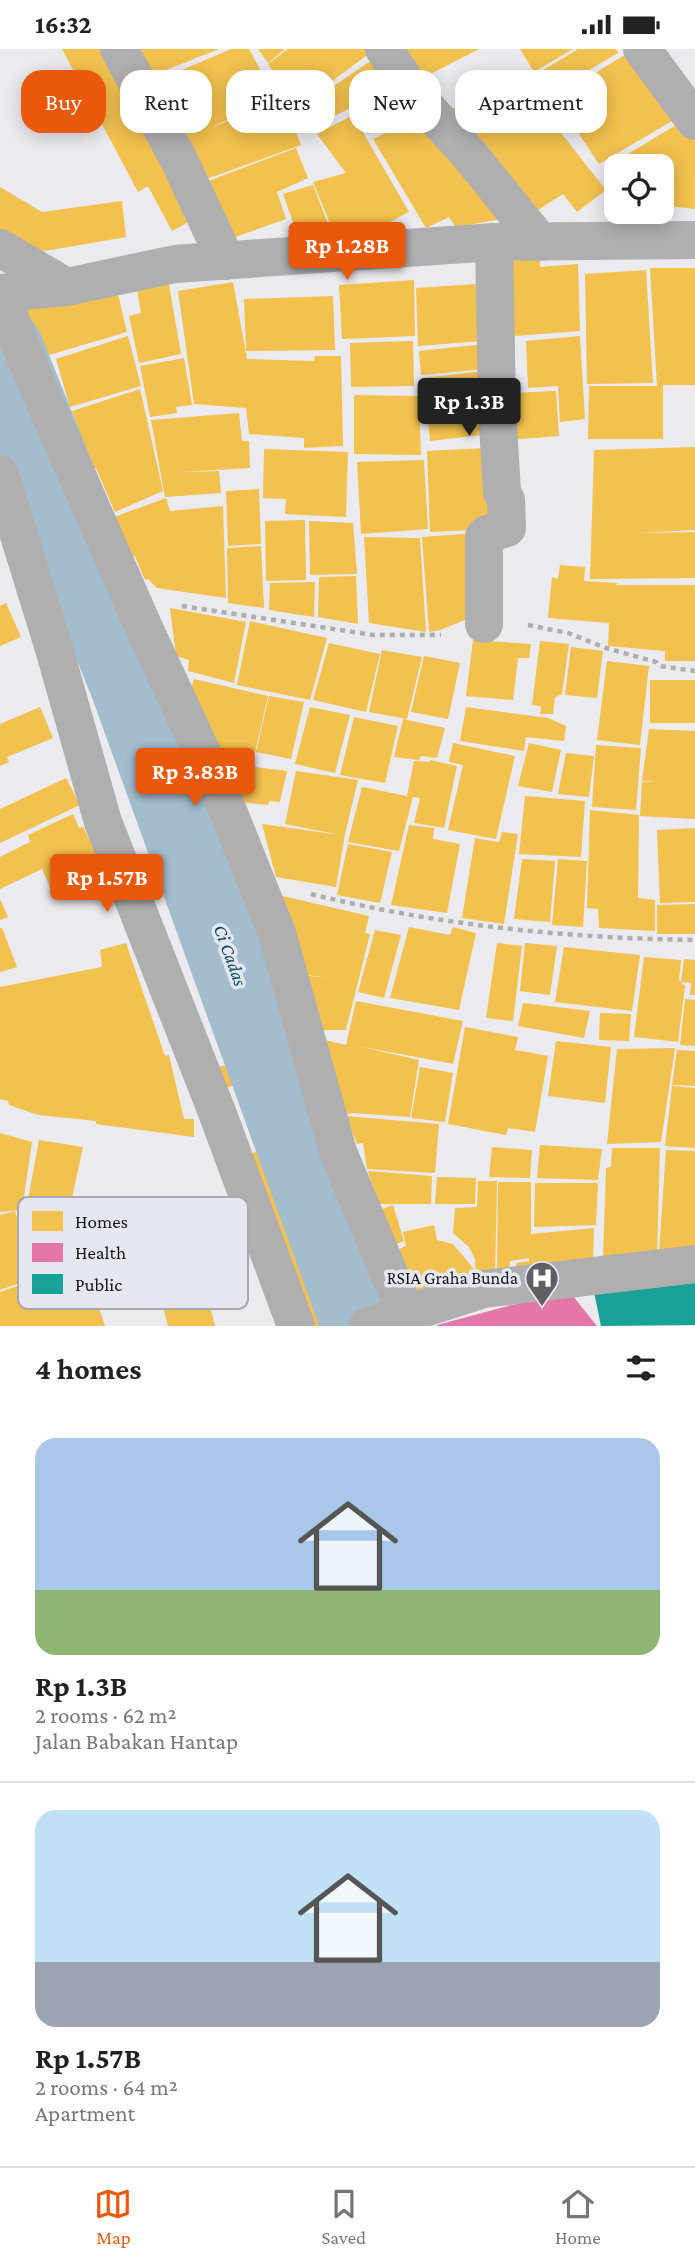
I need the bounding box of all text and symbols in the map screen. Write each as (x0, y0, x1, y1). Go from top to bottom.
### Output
text: 16:32 (35, 10, 92, 39)
chip: Buy (21, 70, 106, 133)
chip: Rent (120, 70, 212, 133)
chip: Filters (226, 70, 335, 133)
chip: New (349, 70, 441, 133)
chip: Apartment (455, 70, 607, 133)
map controls (604, 154, 674, 224)
button: locate (604, 154, 674, 224)
pin: Rp 1.28B (275, 223, 419, 282)
text: Rp 1.28B (305, 232, 389, 258)
pin: Rp 1.3B (404, 379, 534, 438)
text: Rp 1.3B (434, 388, 504, 414)
pin: Rp 3.83B (123, 749, 267, 808)
text: Rp 3.83B (152, 758, 238, 784)
pin: Rp 1.57B (35, 855, 179, 914)
text: Rp 1.57B (66, 864, 148, 890)
water label: Ci Cadas (210, 922, 251, 989)
legend (18, 1197, 248, 1309)
text: Homes (75, 1211, 128, 1232)
text: Health (75, 1242, 126, 1263)
hospital icon: RSIA Graha Bunda (523, 1259, 561, 1308)
place label: RSIA Graha Bunda (387, 1268, 518, 1288)
text: Public (75, 1274, 122, 1295)
icon: filters (622, 1349, 660, 1387)
text: 4 homes (35, 1352, 141, 1385)
icon: home (285, 1483, 411, 1609)
text: Rp 1.3B (35, 1669, 127, 1702)
text: 2 rooms · 62 m² (35, 1702, 176, 1728)
text: Jalan Babakan Hantap (35, 1728, 238, 1754)
icon: home (285, 1855, 411, 1981)
text: Rp 1.57B (35, 2041, 141, 2074)
text: 2 rooms · 64 m² (35, 2074, 178, 2100)
text: Apartment (35, 2100, 135, 2126)
tab: Map (94, 2185, 132, 2248)
tab: Saved (321, 2185, 366, 2248)
tab: Home (555, 2185, 601, 2248)

